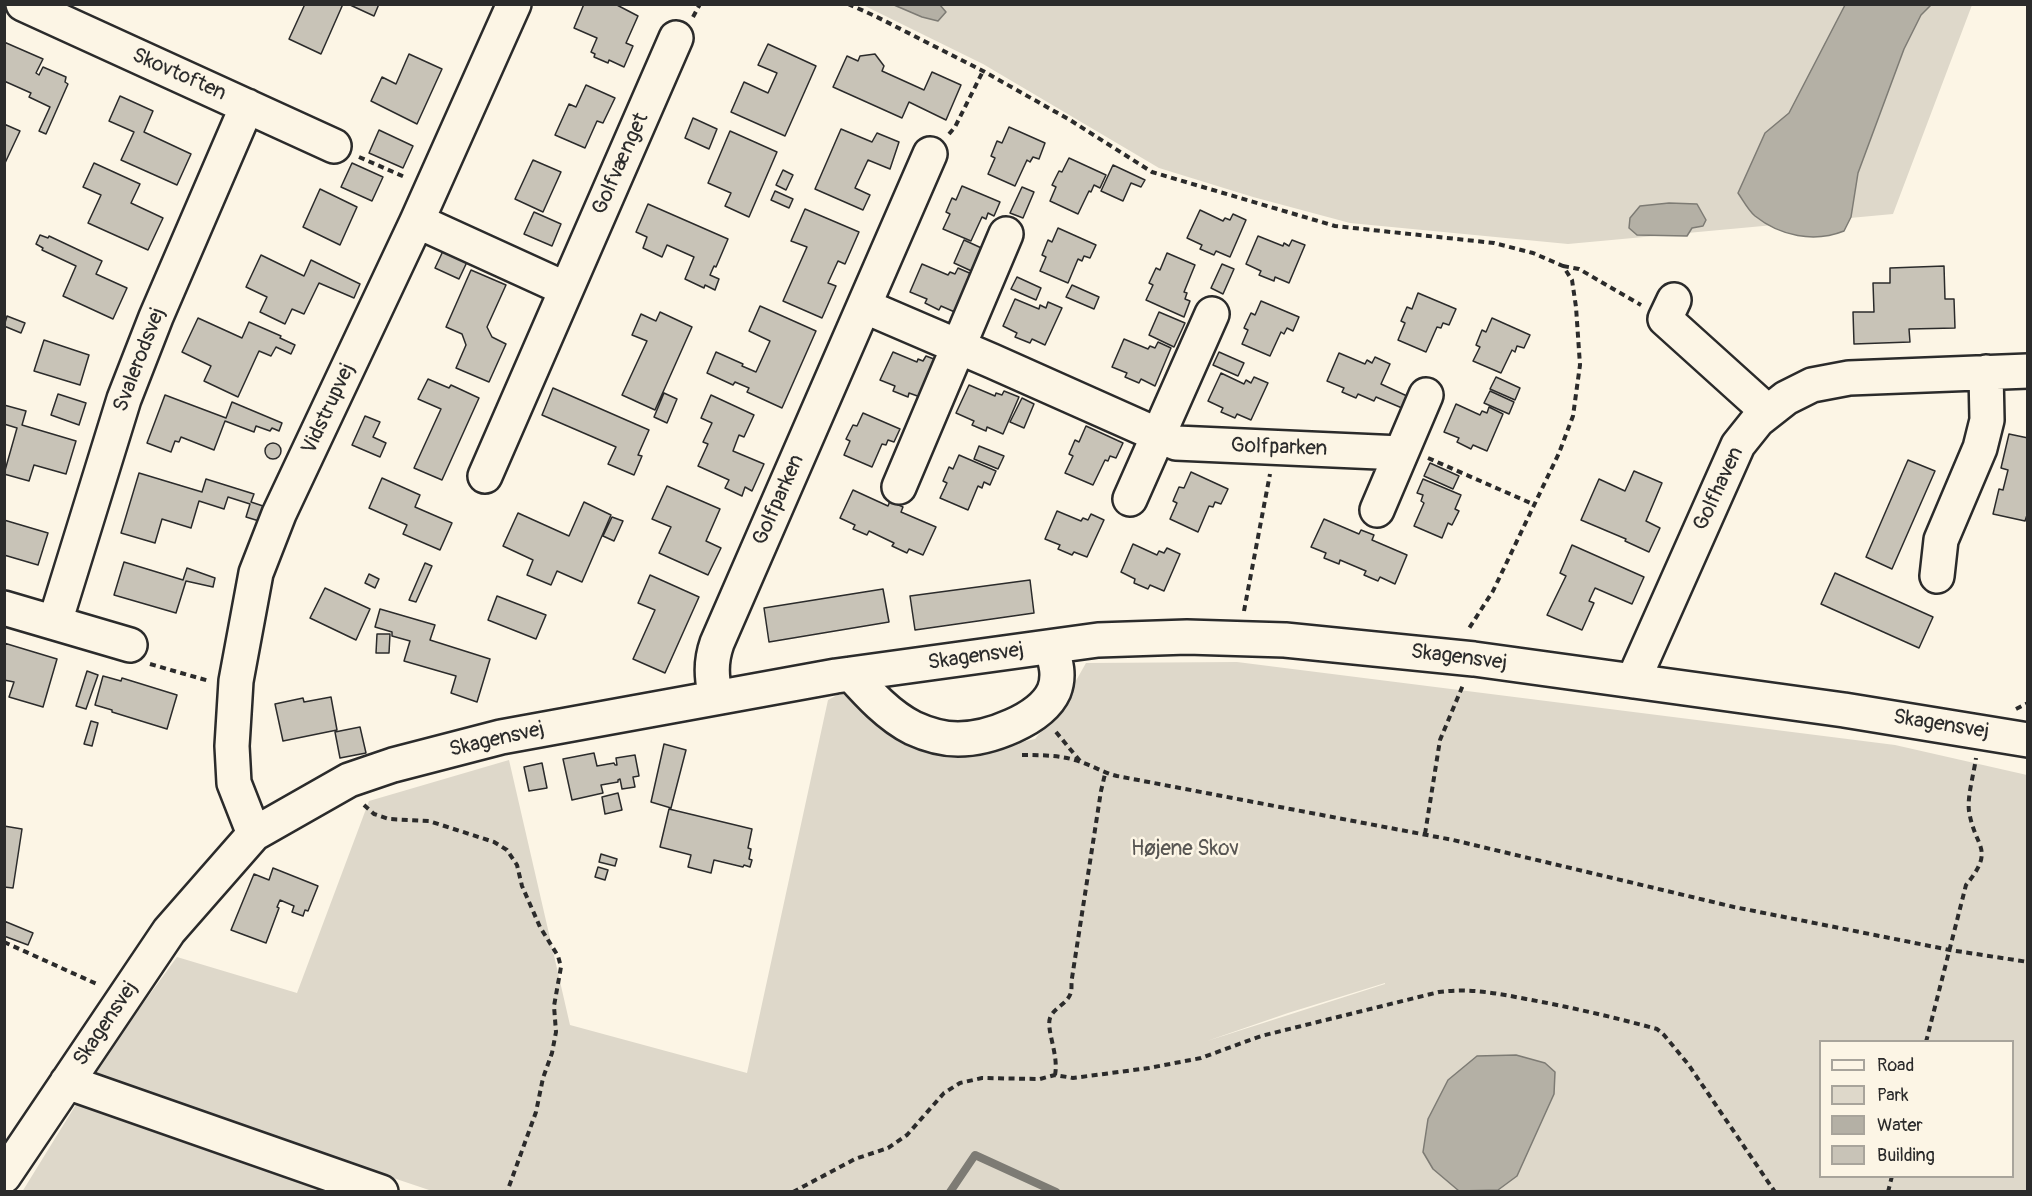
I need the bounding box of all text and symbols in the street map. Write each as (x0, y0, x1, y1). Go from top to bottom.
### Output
street label: Skovtoften (128, 43, 230, 107)
street label: Golfvænget (587, 109, 655, 219)
street label: Svalerodsvej (109, 304, 171, 416)
street label: Vidstrupvej (297, 360, 361, 458)
street label: Golfparken (1230, 434, 1328, 462)
street label: Golfhaven (1689, 443, 1749, 535)
street label: Golfparken (748, 451, 810, 549)
street label: Skagensvej (926, 638, 1026, 676)
street label: Skagensvej (1409, 640, 1509, 676)
street label: Skagensvej (1891, 705, 1991, 745)
street label: Skagensvej (447, 717, 547, 763)
park label: Højene Skov (1131, 837, 1239, 863)
street label: Skagensvej (69, 977, 143, 1071)
legend (1819, 1040, 2014, 1178)
text: Road (1877, 1054, 1914, 1077)
text: Park (1877, 1084, 1909, 1107)
text: Water (1877, 1114, 1923, 1137)
text: Building (1877, 1144, 1935, 1167)

